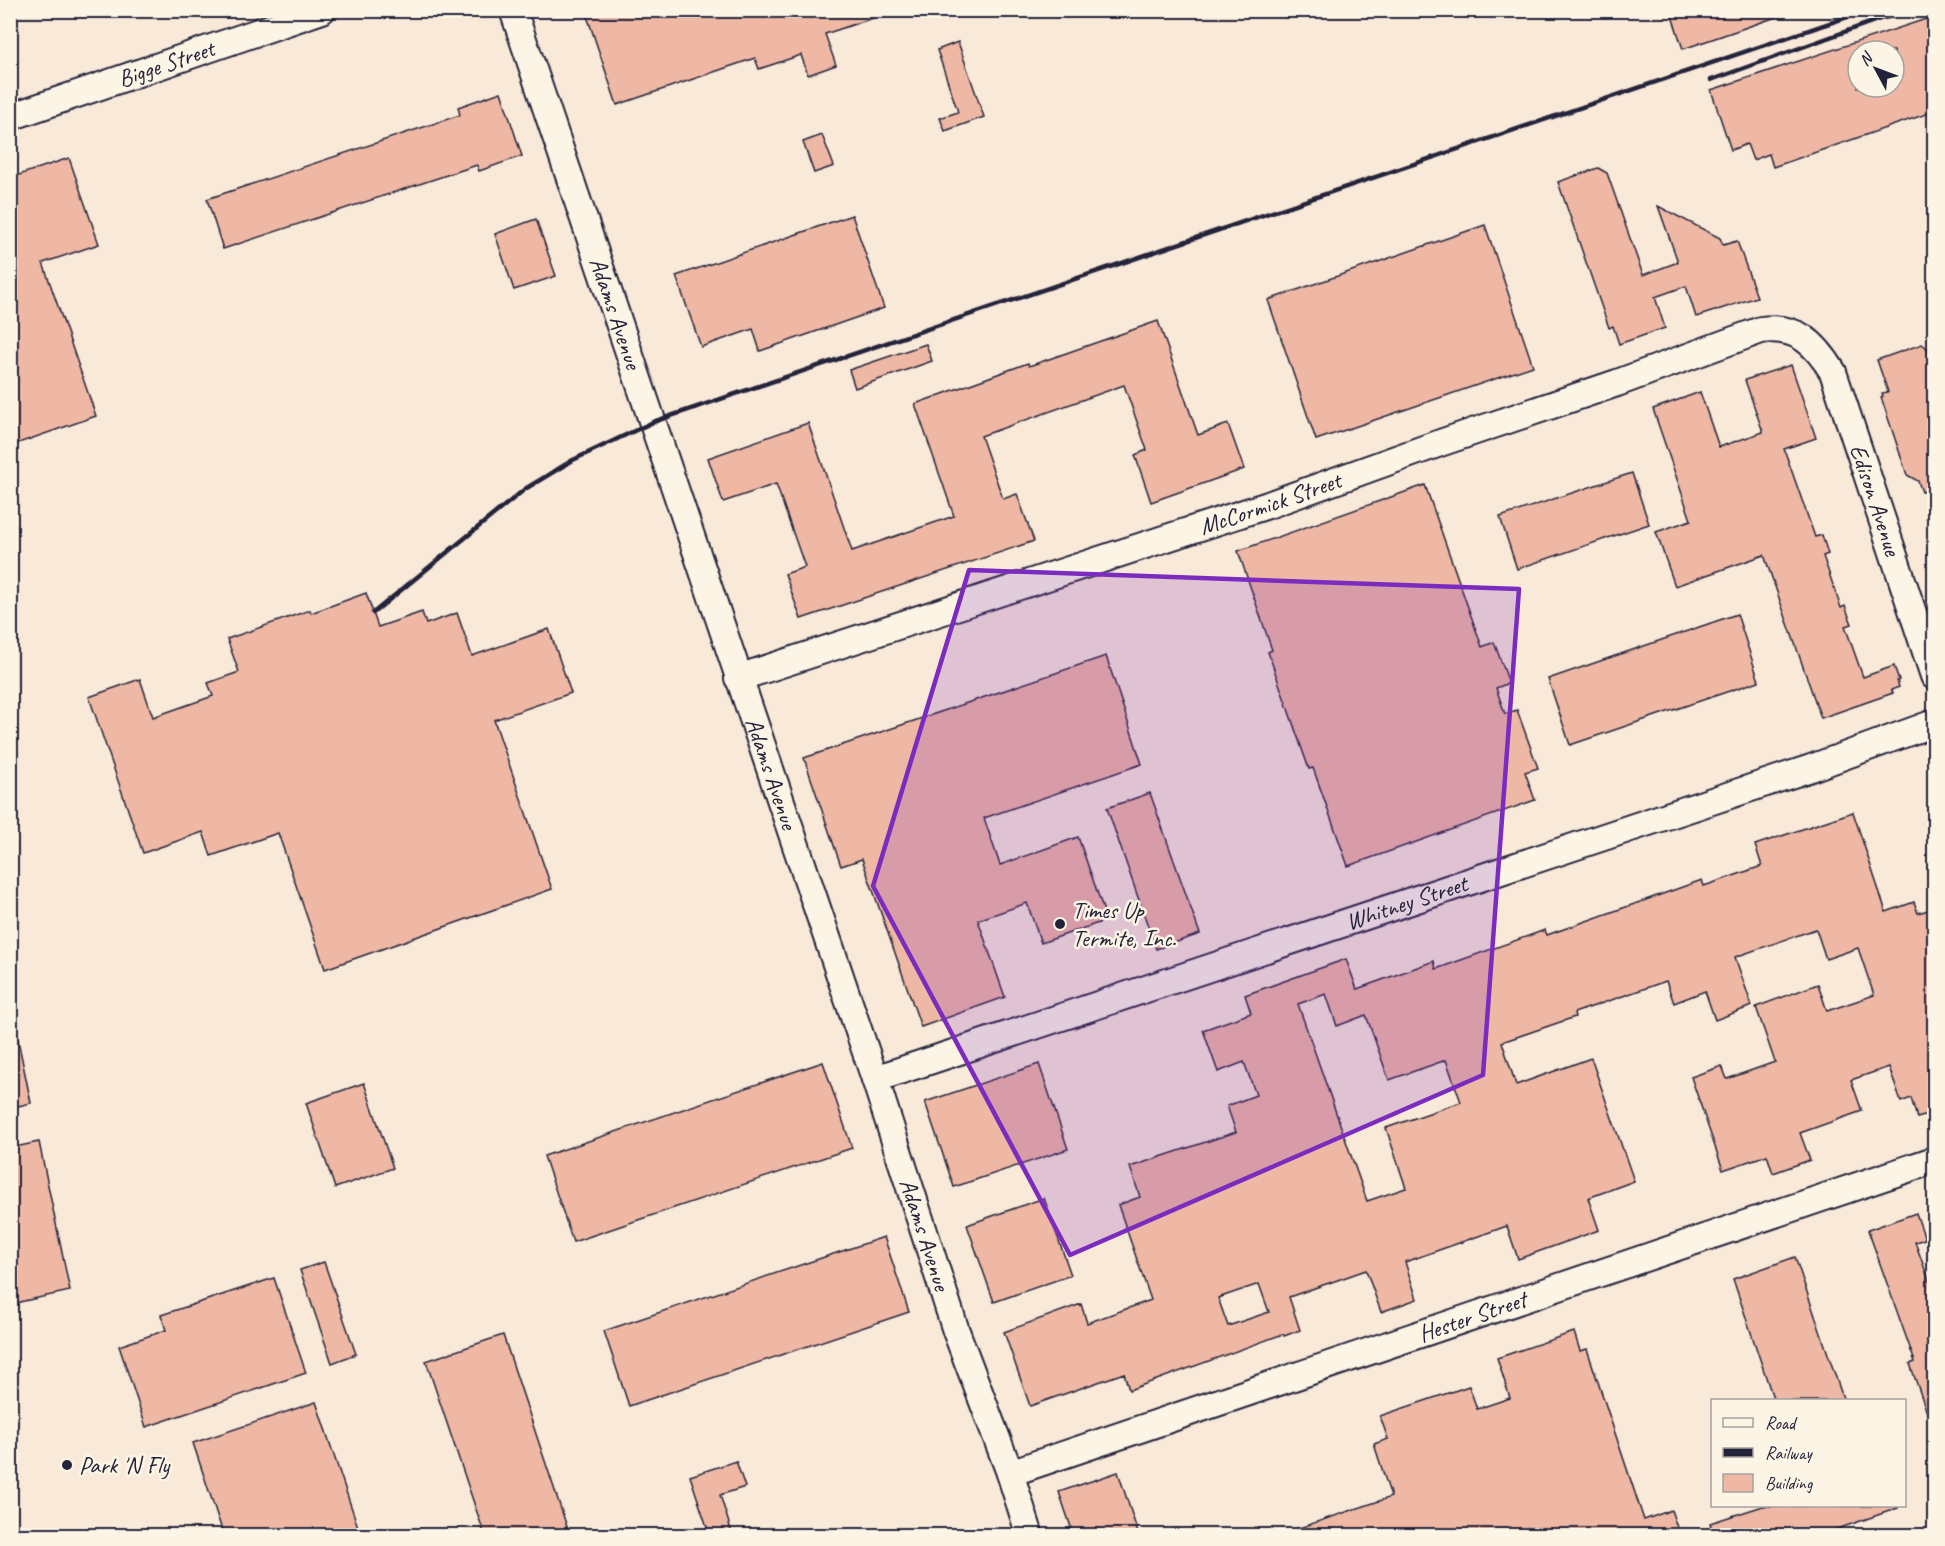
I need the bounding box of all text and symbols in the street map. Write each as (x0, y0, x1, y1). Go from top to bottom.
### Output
street label: Bigge Street (114, 32, 220, 94)
north arrow (1846, 39, 1906, 99)
text: N (1855, 47, 1878, 70)
street label: Adams Avenue (583, 253, 649, 375)
street label: Edison Avenue (1843, 441, 1909, 561)
street label: McCormick Street (1196, 464, 1347, 541)
street label: Adams Avenue (739, 714, 805, 835)
street label: Whitney Street (1342, 868, 1473, 937)
place label: Times Up Termite, Inc. (1072, 895, 1176, 953)
marker: Times Up Termite, Inc. (1053, 917, 1067, 931)
street label: Adams Avenue (893, 1175, 958, 1296)
street label: Hester Street (1414, 1283, 1533, 1349)
legend (1711, 1399, 1906, 1507)
text: Road (1765, 1412, 1798, 1434)
text: Railway (1765, 1442, 1813, 1464)
place label: Park 'N Fly (79, 1450, 171, 1480)
marker: Park 'N Fly (60, 1458, 74, 1472)
text: Building (1765, 1472, 1814, 1494)

